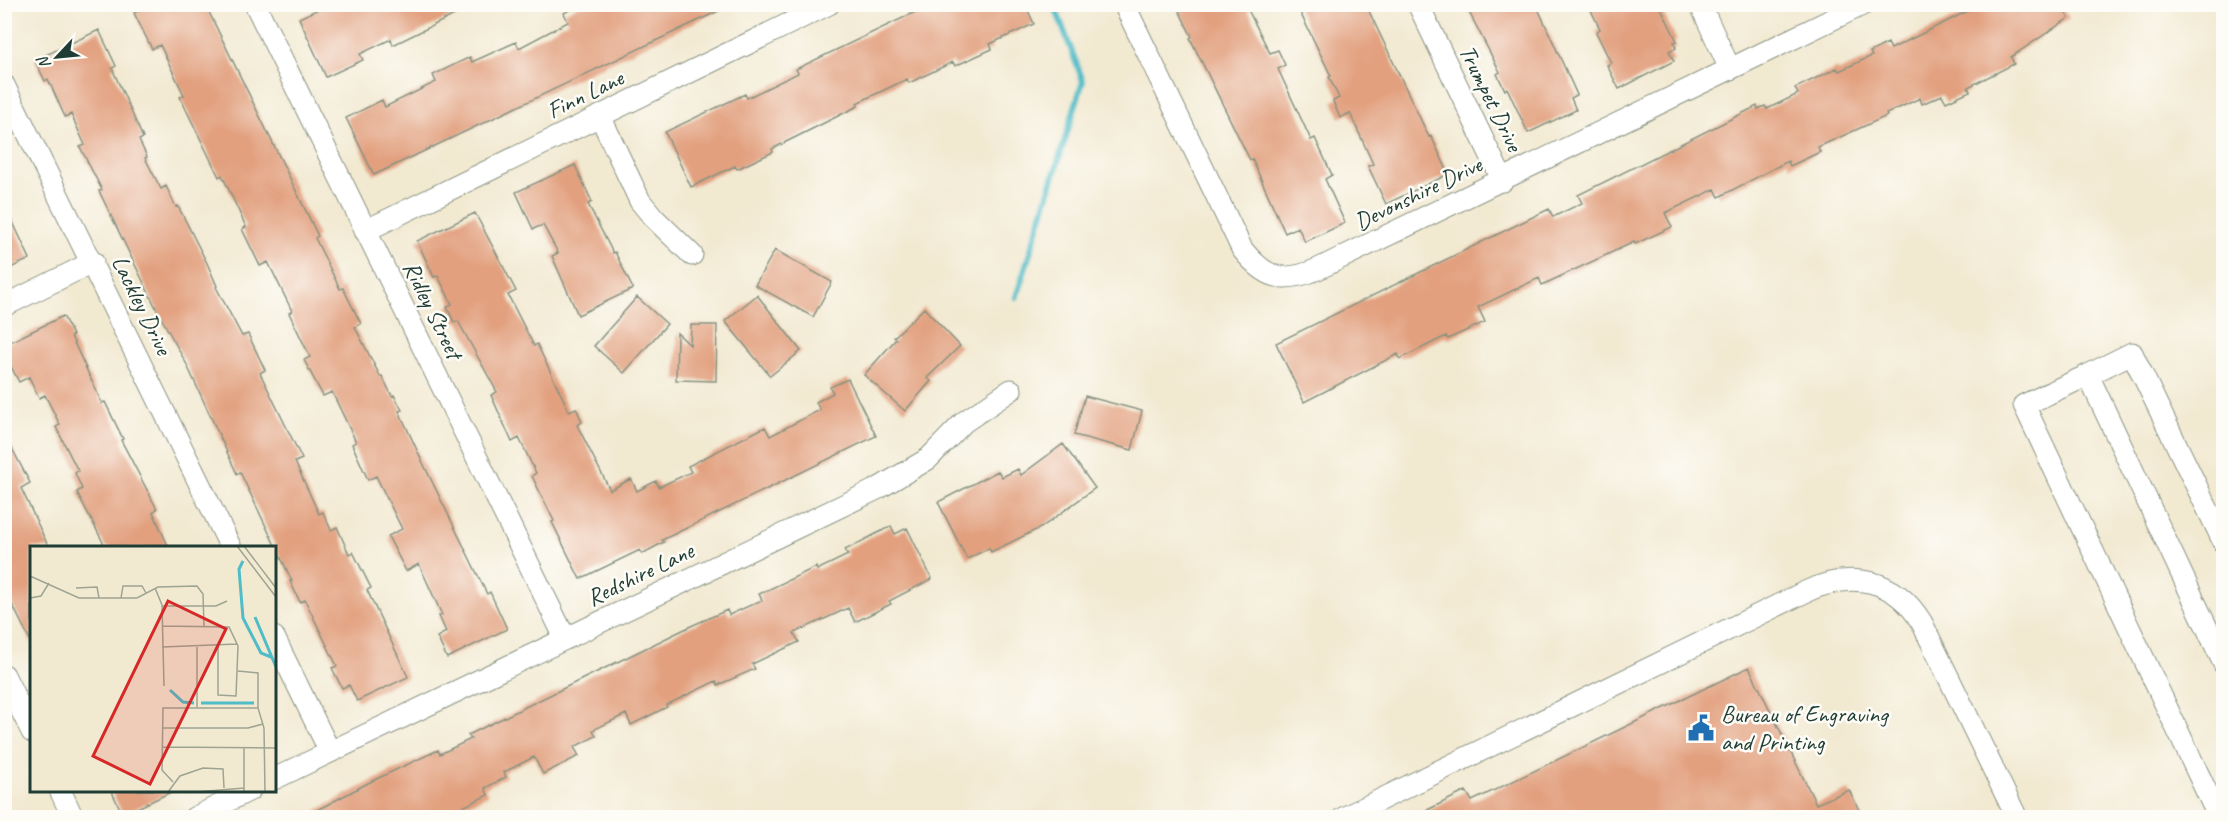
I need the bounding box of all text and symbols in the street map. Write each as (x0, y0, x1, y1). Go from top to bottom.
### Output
north arrow (27, 27, 87, 87)
street label: Trumpet Drive (1452, 40, 1531, 158)
text: N (32, 52, 56, 72)
street label: Finn Lane (542, 62, 630, 125)
street label: Devonshire Drive (1349, 148, 1489, 237)
street label: Lackley Drive (105, 251, 180, 361)
street label: Ridley Street (397, 256, 471, 366)
street label: Redshire Lane (582, 534, 700, 613)
inset map (30, 546, 276, 792)
place label: Bureau of Engraving and Printing (1721, 699, 1890, 757)
public building icon: Bureau of Engraving and Printing (1686, 713, 1716, 743)

